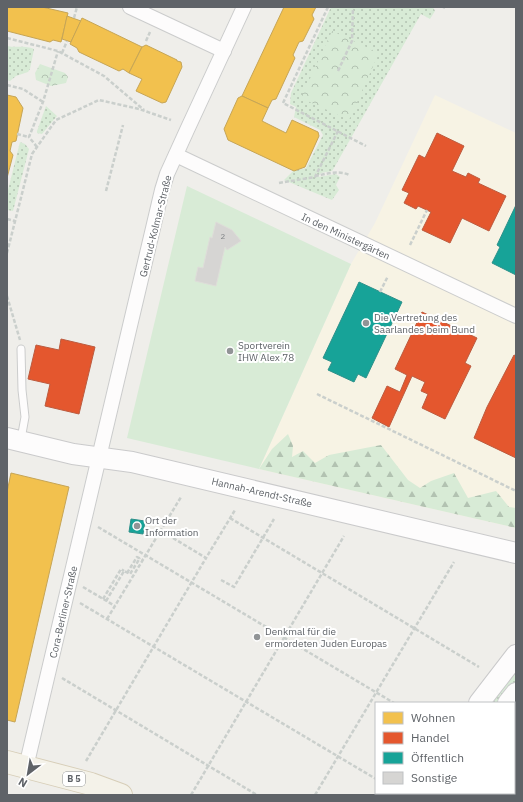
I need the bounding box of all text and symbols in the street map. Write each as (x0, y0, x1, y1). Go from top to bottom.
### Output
street label: Gertrud-Kolmar-Straße (137, 173, 175, 279)
street label: In den Ministergärten (299, 210, 392, 263)
house number: 2 (221, 231, 226, 241)
place label: Die Vertretung des Saarlandes beim Bund (374, 311, 475, 336)
marker: Die Vertretung des Saarlandes beim Bund (361, 318, 371, 328)
place label: Sportverein IHW Alex 78 (238, 339, 294, 364)
marker: Sportverein IHW Alex 78 (225, 346, 235, 356)
street label: Hannah-Arendt-Straße (210, 475, 314, 511)
place label: Ort der Information (145, 514, 199, 539)
marker: Ort der Information (132, 521, 142, 531)
street label: Cora-Berliner-Straße (47, 564, 81, 659)
place label: Denkmal für die ermordeten Juden Europas (265, 625, 387, 650)
marker: Denkmal für die ermordeten Juden Europas (252, 632, 262, 642)
legend (375, 702, 515, 794)
text: Wohnen (411, 710, 455, 725)
text: Handel (411, 730, 450, 745)
text: Öffentlich (411, 750, 464, 765)
north arrow (8, 754, 48, 794)
text: Sonstige (411, 770, 458, 785)
road number: B 5 (63, 772, 85, 786)
text: N (16, 775, 30, 791)

